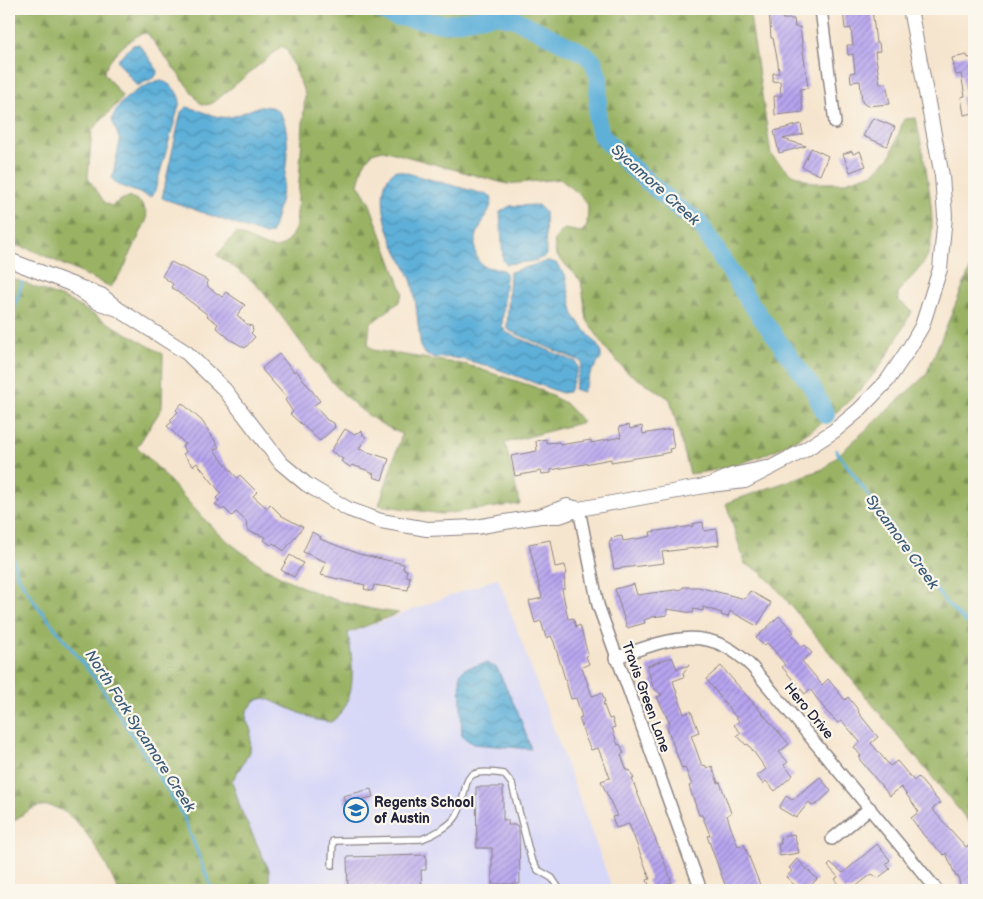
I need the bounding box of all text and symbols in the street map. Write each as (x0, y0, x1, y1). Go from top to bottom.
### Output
water label: Sycamore Creek (607, 140, 704, 230)
water label: Sycamore Creek (861, 491, 943, 594)
street label: Travis Green Lane (618, 639, 674, 755)
water label: North Fork Sycamore Creek (80, 646, 200, 816)
street label: Hero Drive (781, 680, 837, 742)
place label: Regents School of Austin (374, 794, 474, 827)
school or university icon: Regents School of Austin (343, 797, 369, 823)

